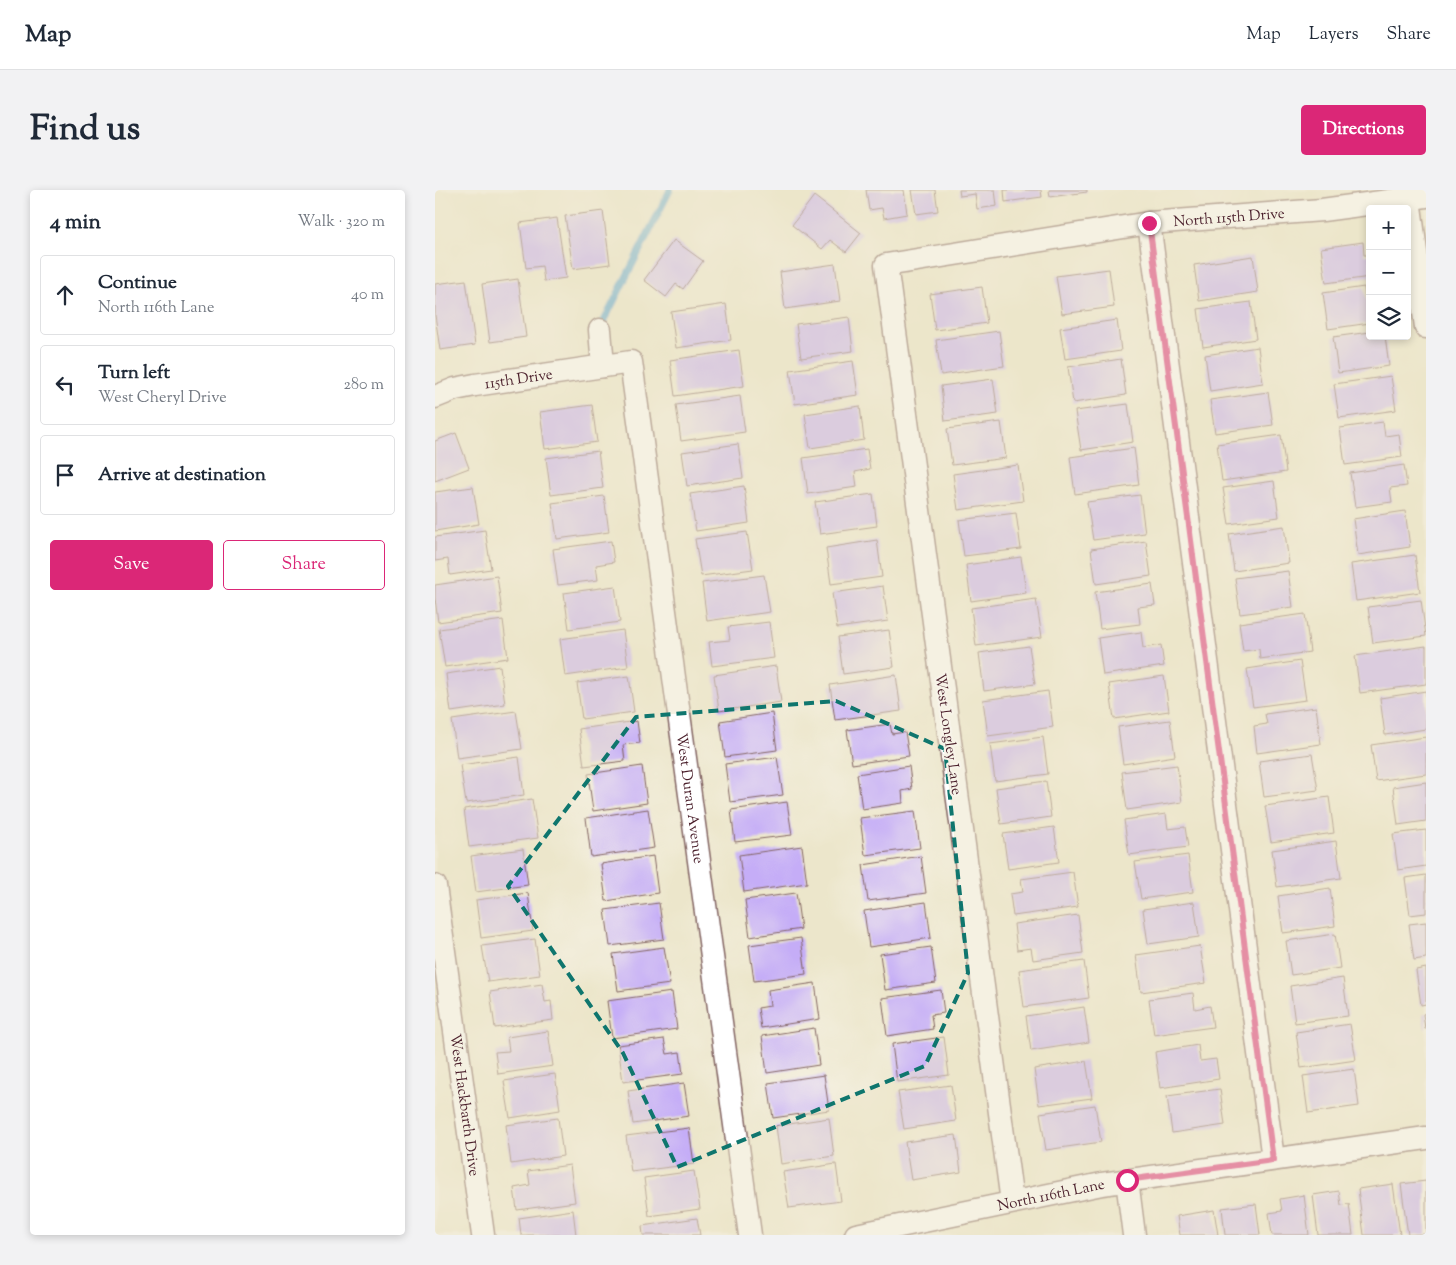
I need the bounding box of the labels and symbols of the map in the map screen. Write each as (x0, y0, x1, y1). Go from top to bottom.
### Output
street label: North 115th Drive (1173, 204, 1285, 233)
route end (1138, 212, 1161, 235)
street label: 115th Drive (483, 365, 554, 395)
street label: West Longley Lane (929, 672, 966, 796)
street label: West Duran Avenue (670, 732, 708, 865)
street label: West Hackbarth Drive (443, 1033, 484, 1178)
route start (1116, 1169, 1139, 1192)
street label: North 116th Lane (996, 1175, 1107, 1217)

